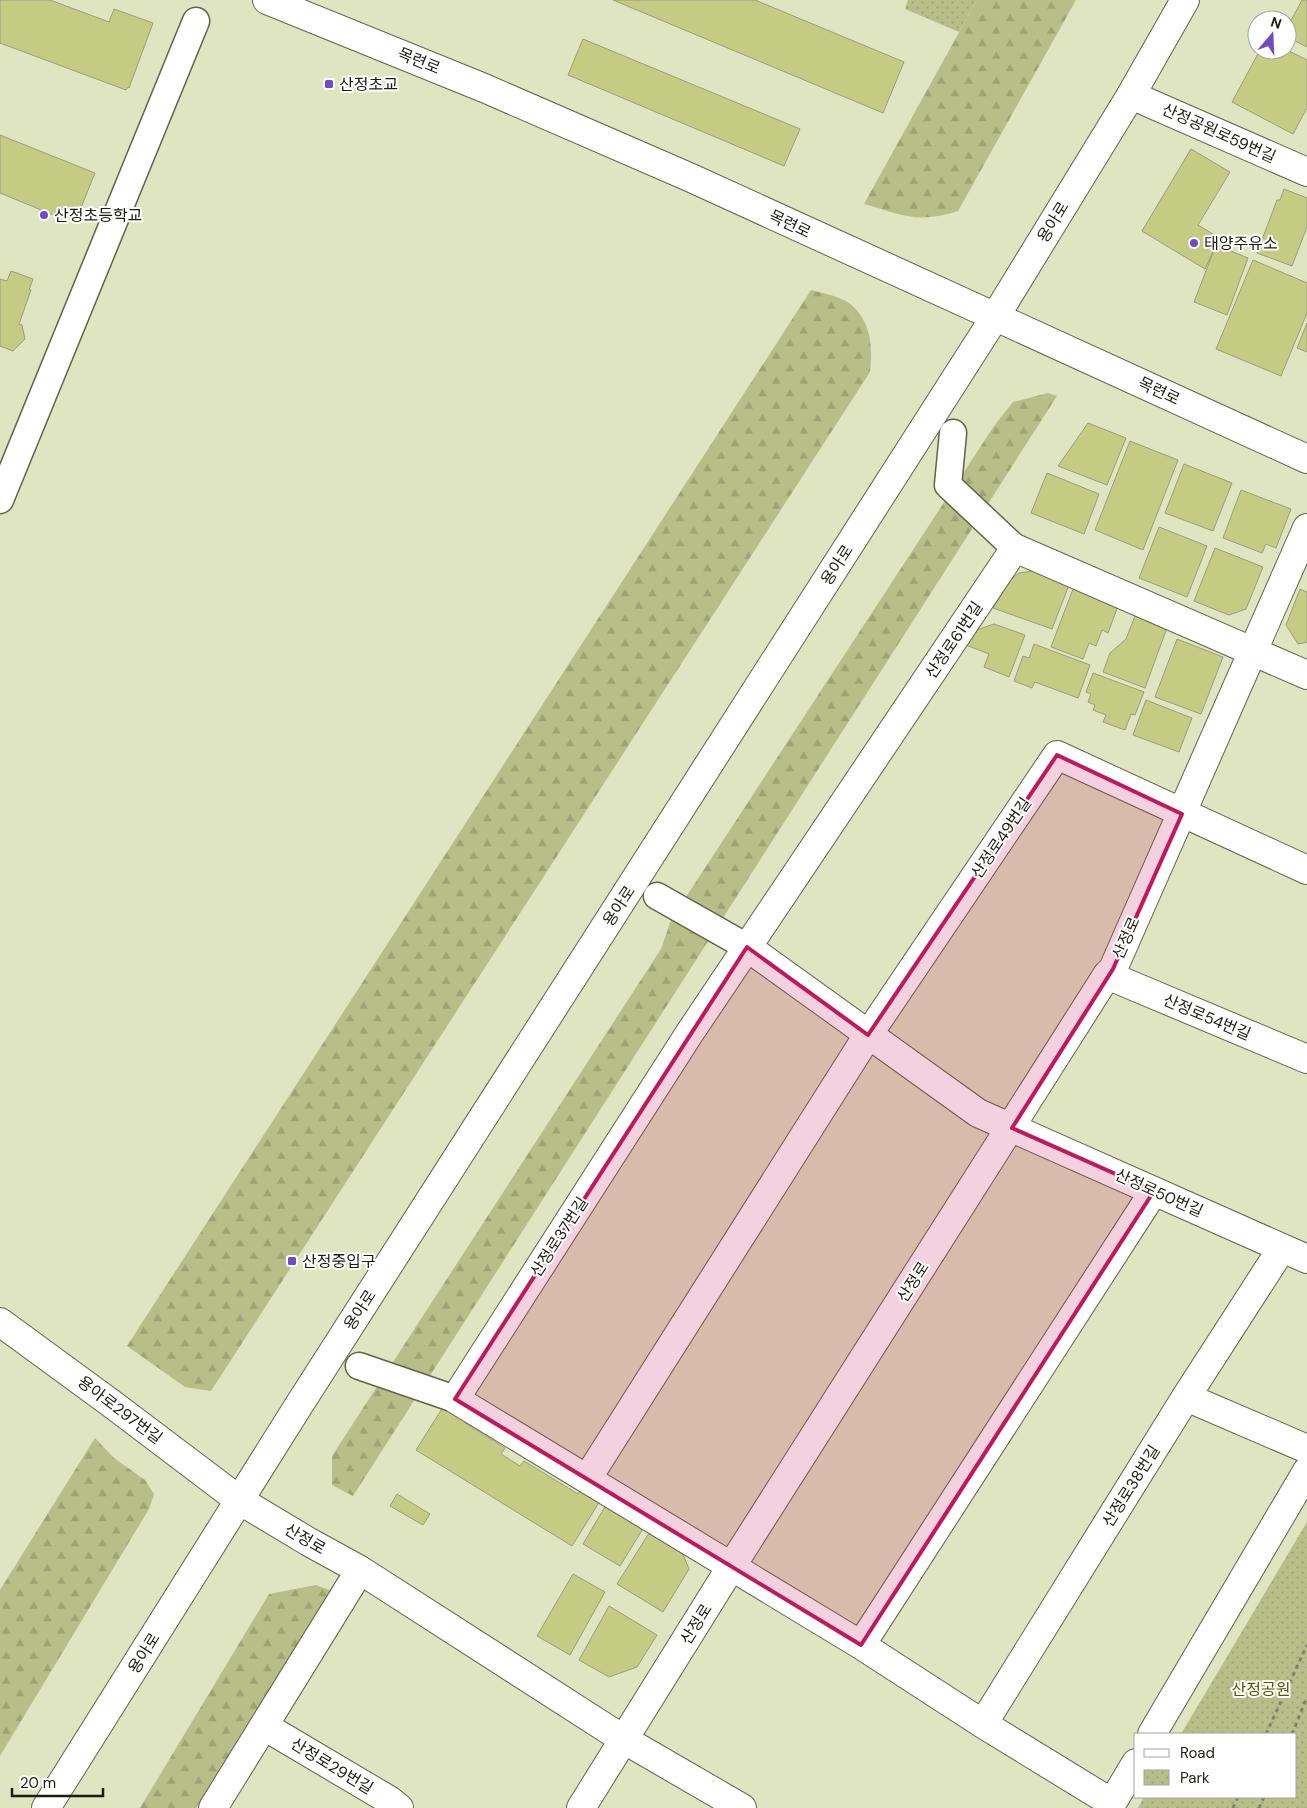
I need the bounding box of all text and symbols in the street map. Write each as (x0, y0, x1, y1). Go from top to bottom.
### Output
north arrow (1247, 10, 1297, 60)
text: N (1268, 13, 1284, 33)
street label: 목련로 (395, 43, 444, 79)
place label: 산정초교 (339, 74, 398, 95)
marker: 산정초교 (323, 78, 335, 90)
street label: 산정공원로59번길 (1159, 99, 1279, 167)
street label: 용아로 (1033, 197, 1074, 246)
place label: 산정초등학교 (54, 205, 142, 226)
street label: 목련로 (766, 205, 815, 243)
marker: 산정초등학교 (38, 209, 50, 221)
place label: 태양주유소 (1204, 233, 1278, 254)
marker: 태양주유소 (1188, 237, 1200, 249)
street label: 목련로 (1135, 372, 1184, 410)
street label: 용아로 (816, 541, 858, 589)
street label: 산정로61번길 (921, 597, 987, 683)
street label: 산정로49번길 (966, 793, 1036, 883)
street label: 용아로 (598, 882, 640, 930)
street label: 산정로 (1107, 913, 1145, 962)
street label: 산정로54번길 (1160, 989, 1254, 1045)
street label: 산정로50번길 (1112, 1164, 1206, 1222)
street label: 산정로37번길 (525, 1193, 593, 1281)
place label: 산정중입구 (302, 1251, 376, 1272)
marker: 산정중입구 (286, 1255, 298, 1267)
street label: 산정로 (892, 1258, 934, 1306)
street label: 용아로 (339, 1286, 381, 1334)
street label: 용아로297번길 (73, 1371, 167, 1449)
street label: 산정로38번길 (1098, 1441, 1164, 1531)
street label: 산정로 (281, 1519, 330, 1559)
street label: 산정로 (675, 1599, 717, 1648)
street label: 용아로 (123, 1628, 165, 1677)
park label: 산정공원 (1232, 1679, 1290, 1700)
street label: 산정로29번길 (287, 1733, 377, 1799)
legend (1134, 1733, 1297, 1798)
text: Road (1180, 1743, 1215, 1763)
scale bar (12, 1766, 104, 1798)
text: Park (1180, 1768, 1210, 1788)
text: 20 m (20, 1773, 56, 1793)

